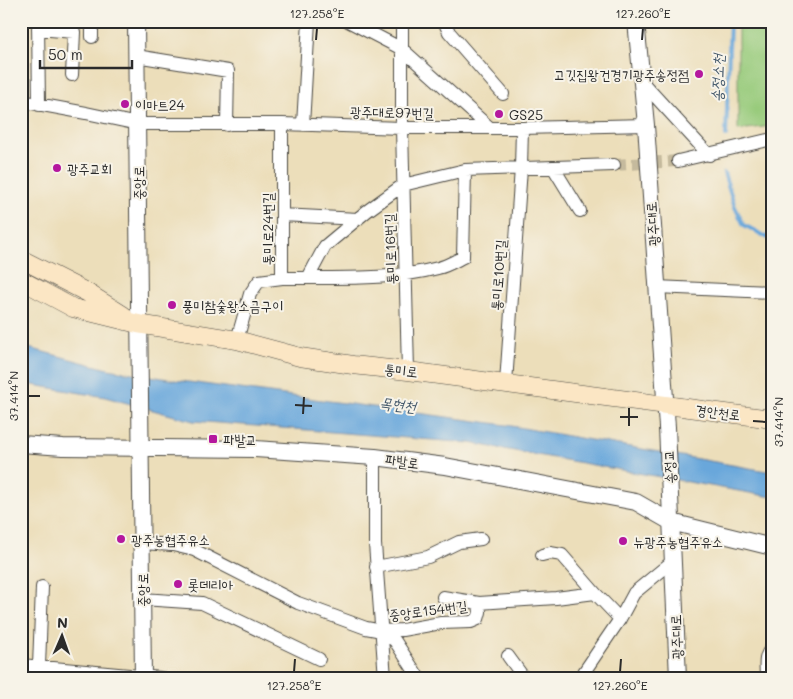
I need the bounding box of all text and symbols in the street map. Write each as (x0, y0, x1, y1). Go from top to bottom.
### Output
text: 127.258°E (290, 5, 344, 21)
text: 127.260°E (615, 5, 671, 21)
scale bar (40, 38, 132, 70)
text: 50 m (48, 44, 83, 64)
water label: 송정소천 (706, 52, 728, 102)
place label: 고깃집왕건경기광주송정점 (554, 65, 689, 84)
marker: 고깃집왕건경기광주송정점 (693, 68, 705, 80)
place label: 이마트24 (135, 95, 186, 114)
marker: 이마트24 (119, 98, 131, 110)
street label: 광주대로97번길 (350, 102, 435, 122)
place label: GS25 (509, 105, 543, 124)
marker: GS25 (493, 108, 505, 120)
place label: 광주교회 (67, 159, 112, 178)
marker: 광주교회 (51, 162, 63, 174)
street label: 중앙로 (129, 166, 148, 200)
street label: 통미로24번길 (258, 192, 277, 265)
street label: 광주대로 (641, 201, 663, 247)
street label: 통미로16번길 (379, 212, 401, 285)
street label: 통미로10번길 (486, 238, 510, 311)
place label: 풍미참숯왕소금구이 (182, 296, 283, 315)
marker: 풍미참숯왕소금구이 (166, 299, 178, 311)
street label: 통미로 (383, 359, 419, 381)
text: 37.414°N (5, 371, 21, 421)
water label: 목현천 (379, 392, 419, 416)
text: 37.414°N (770, 397, 786, 447)
street label: 경안천로 (694, 400, 742, 424)
place label: 파발교 (223, 430, 257, 449)
marker: 파발교 (207, 433, 219, 445)
street label: 파발로 (384, 450, 420, 472)
street label: 송정교 (659, 450, 679, 484)
place label: 광주농협주유소 (131, 530, 210, 549)
place label: 뉴광주농협주유소 (633, 532, 723, 551)
marker: 광주농협주유소 (115, 533, 127, 545)
marker: 뉴광주농협주유소 (617, 535, 629, 547)
street label: 중앙로 (133, 573, 152, 607)
place label: 롯데리아 (188, 575, 234, 594)
marker: 롯데리아 (172, 578, 184, 590)
street label: 중앙로154번길 (388, 596, 469, 624)
north arrow (38, 612, 88, 662)
text: N (57, 613, 68, 632)
street label: 광주대로 (666, 614, 686, 660)
text: 127.258°E (267, 677, 321, 693)
text: 127.260°E (592, 677, 648, 693)

